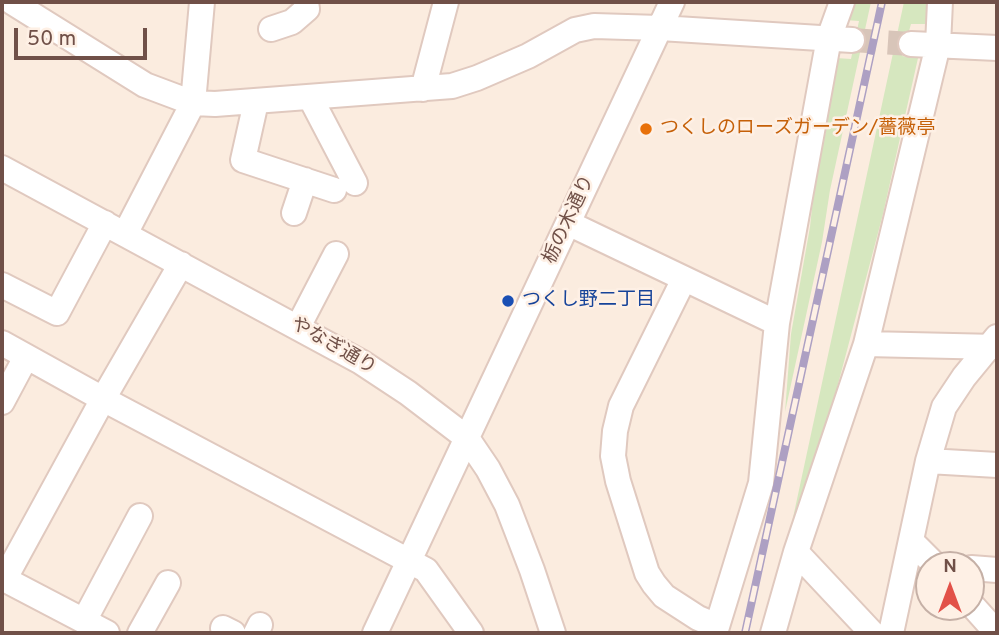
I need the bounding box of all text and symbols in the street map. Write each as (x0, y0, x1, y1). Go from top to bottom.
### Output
scale bar (18, 14, 150, 58)
text: 50 m (27, 26, 76, 53)
place label: つくしのローズガーデン/薔薇亭 (660, 118, 935, 140)
marker: つくしのローズガーデン/薔薇亭 (638, 121, 654, 137)
street label: 栃の木通り (540, 172, 600, 268)
place label: つくし野二丁目 (522, 290, 655, 312)
marker: つくし野二丁目 (500, 293, 516, 309)
street label: やなぎ通り (286, 313, 380, 381)
north arrow (915, 551, 985, 621)
text: N (943, 555, 957, 579)

